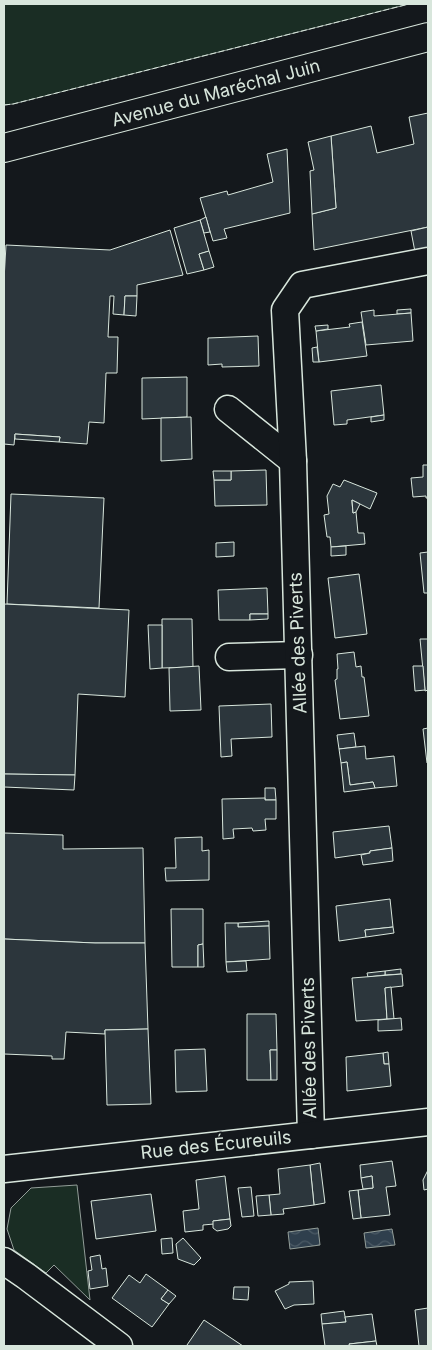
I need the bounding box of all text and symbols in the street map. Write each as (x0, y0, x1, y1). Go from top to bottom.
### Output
street label: Avenue du Maréchal Juin (109, 55, 322, 130)
street label: Allée des Piverts (285, 572, 310, 714)
street label: Allée des Piverts (297, 977, 320, 1119)
street label: Rue des Écureuils (139, 1125, 292, 1163)

